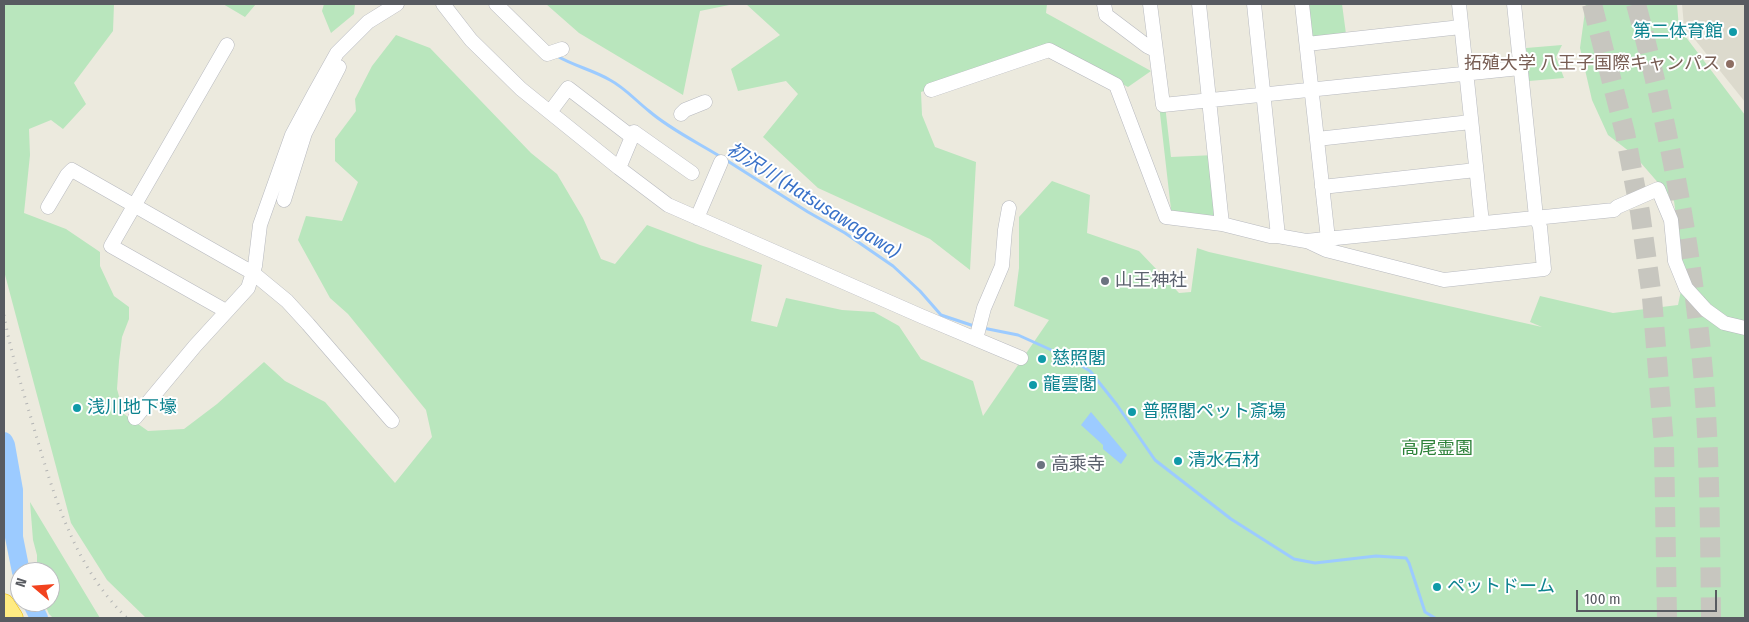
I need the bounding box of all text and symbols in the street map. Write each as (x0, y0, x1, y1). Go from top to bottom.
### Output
place label: 第二体育館 (1633, 21, 1723, 43)
marker: 第二体育館 (1727, 26, 1739, 38)
place label: 拓殖大学 八王子国際キャンパス (1464, 53, 1720, 75)
marker: 拓殖大学 八王子国際キャンパス (1724, 58, 1736, 70)
water label: 初沢川 (Hatsusawagawa) (722, 138, 904, 264)
place label: 山王神社 (1115, 270, 1187, 292)
marker: 山王神社 (1099, 275, 1111, 287)
place label: 慈照閣 (1052, 348, 1106, 370)
marker: 慈照閣 (1036, 353, 1048, 365)
place label: 龍雲閣 (1043, 374, 1097, 396)
marker: 龍雲閣 (1027, 379, 1039, 391)
place label: 浅川地下壕 (87, 397, 177, 419)
place label: 普照閣ペット斎場 (1142, 401, 1286, 423)
marker: 浅川地下壕 (71, 402, 83, 414)
marker: 普照閣ペット斎場 (1126, 406, 1138, 418)
park label: 高尾霊園 (1401, 438, 1473, 460)
place label: 清水石材 (1188, 450, 1260, 472)
place label: 高乘寺 (1051, 454, 1105, 476)
marker: 清水石材 (1172, 455, 1184, 467)
marker: 高乘寺 (1035, 459, 1047, 471)
north arrow (10, 562, 60, 612)
text: N (12, 576, 31, 589)
place label: ペットドーム (1447, 576, 1555, 598)
scale bar (1579, 580, 1720, 612)
marker: ペットドーム (1431, 581, 1443, 593)
text: 100 m (1584, 590, 1621, 608)

